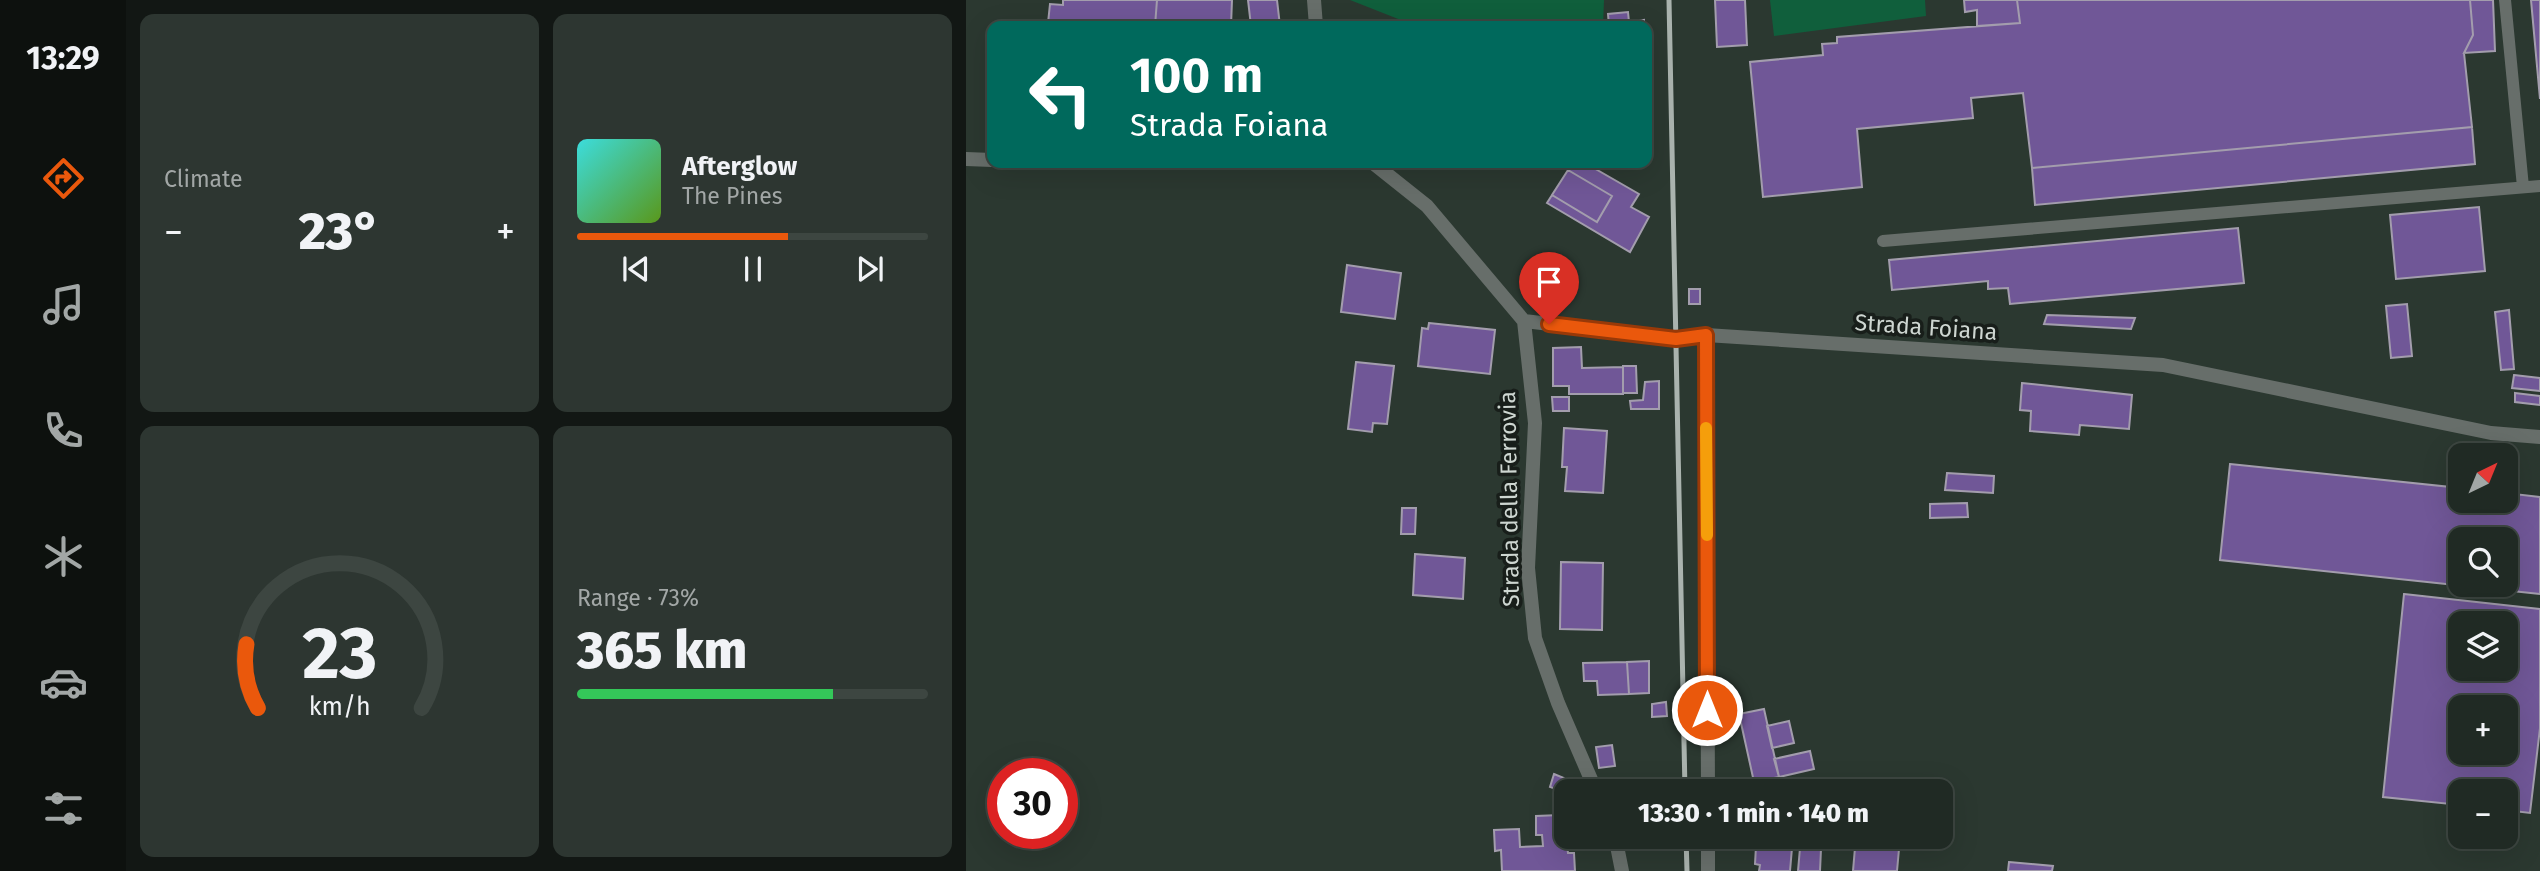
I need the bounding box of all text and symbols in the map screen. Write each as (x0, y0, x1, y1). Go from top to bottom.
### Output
text: 13:29 (26, 39, 100, 77)
text: 100 m (1130, 46, 1263, 105)
icon: left (1015, 49, 1106, 140)
text: Strada Foiana (1130, 106, 1329, 144)
text: Afterglow (682, 151, 797, 182)
icon: directions (39, 154, 88, 203)
text: Climate (164, 165, 243, 193)
text: The Pines (682, 182, 783, 210)
text: 23° (299, 200, 380, 263)
text: − (164, 209, 183, 255)
text: + (496, 209, 515, 255)
icon: previous (617, 250, 655, 288)
icon: pause (734, 250, 772, 288)
icon: next (851, 250, 889, 288)
pin (1519, 252, 1579, 324)
icon: arrive (1530, 263, 1568, 301)
icon: music (39, 280, 88, 329)
street label: Strada Foiana (1854, 308, 1998, 346)
street label: Strada della Ferrovia (1493, 391, 1525, 607)
icon: phone (39, 406, 88, 455)
north arrow (2448, 443, 2518, 513)
map controls (2448, 443, 2518, 849)
button: search (2448, 527, 2518, 597)
icon: climate (39, 532, 88, 581)
text: Range · 73% (577, 584, 699, 612)
text: 23 (302, 610, 377, 697)
button: layers (2448, 611, 2518, 681)
text: 365 km (577, 619, 747, 682)
icon: car (39, 658, 88, 707)
position arrow (1670, 673, 1744, 747)
text: km/h (309, 691, 370, 721)
button: + (2448, 695, 2518, 765)
speed limit sign: 30 (987, 758, 1078, 849)
button: − (2448, 779, 2518, 849)
icon: filters (39, 784, 88, 833)
text: 13:30 · 1 min · 140 m (1638, 798, 1869, 829)

